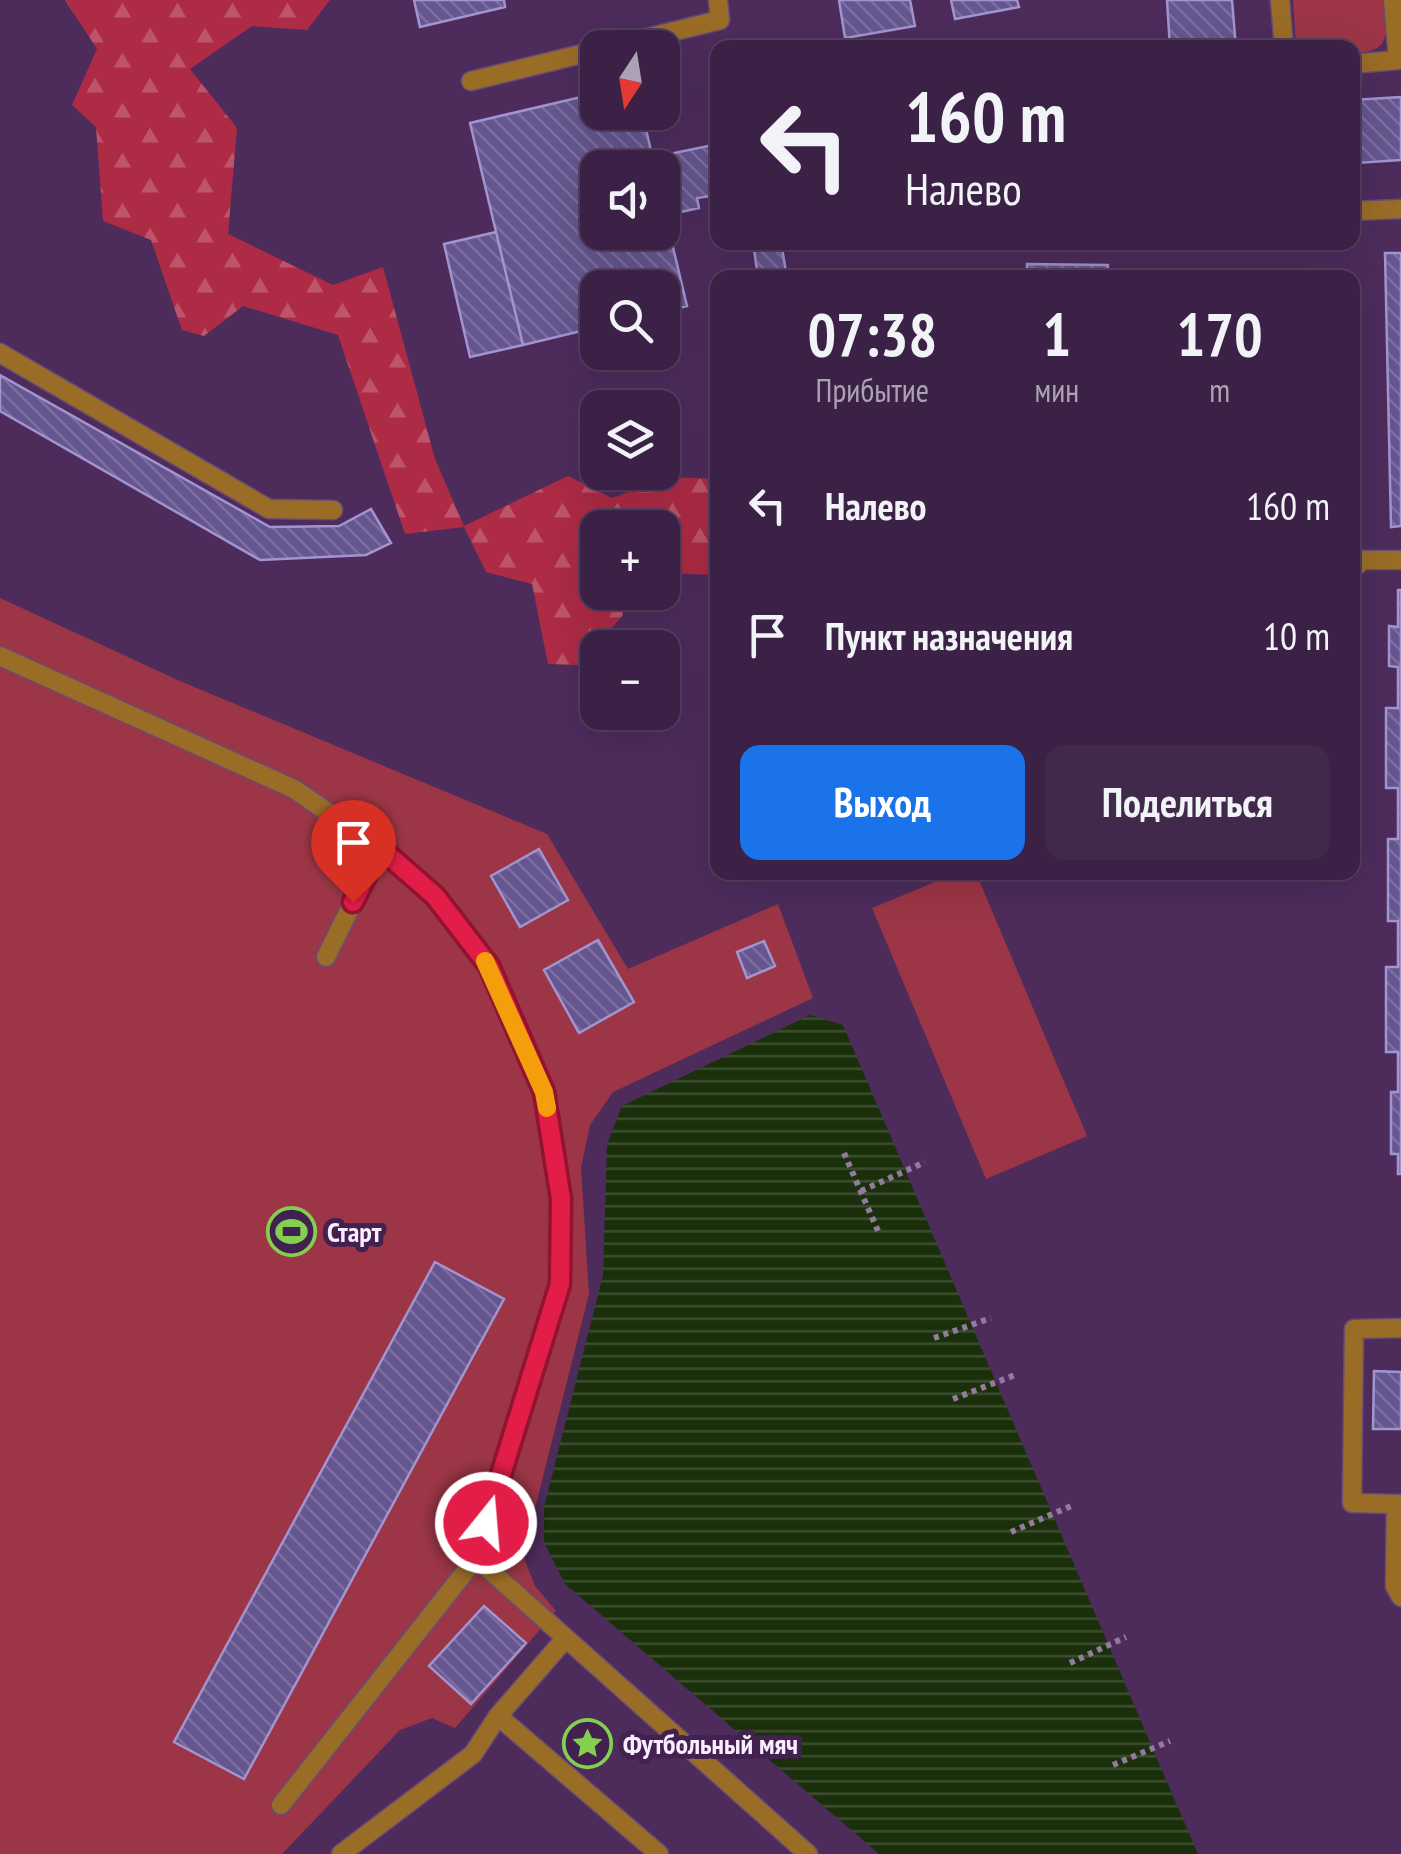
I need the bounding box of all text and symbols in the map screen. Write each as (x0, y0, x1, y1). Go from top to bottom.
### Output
north arrow (580, 30, 680, 130)
map controls (580, 30, 680, 730)
text: 160 m (905, 71, 1066, 161)
icon: left (740, 80, 870, 210)
button: sound (580, 150, 680, 250)
text: Налево (905, 159, 1022, 217)
button: search (580, 270, 680, 370)
text: 07:38 (807, 295, 937, 373)
text: 1 (1043, 295, 1071, 373)
text: 170 (1177, 295, 1263, 373)
text: Прибытие (816, 369, 929, 411)
text: мин (1035, 369, 1079, 411)
text: m (1209, 369, 1230, 411)
button: layers (580, 390, 680, 490)
icon: left (740, 478, 795, 533)
text: Налево (825, 481, 926, 530)
text: 160 m (1246, 481, 1330, 530)
button: + (580, 510, 680, 610)
icon: arrive (740, 608, 795, 663)
text: Пункт назначения (825, 611, 1073, 660)
text: 10 m (1263, 611, 1330, 660)
button: − (580, 630, 680, 730)
button: Выход (740, 745, 1025, 860)
button: Поделиться (1045, 745, 1330, 860)
pin (311, 800, 396, 903)
icon: arrive (326, 815, 381, 870)
sports icon: Старт (266, 1205, 318, 1257)
place label: Старт (327, 1213, 382, 1250)
position arrow (434, 1471, 538, 1575)
place icon: Футбольный мяч (562, 1717, 614, 1769)
place label: Футбольный мяч (623, 1725, 798, 1762)

